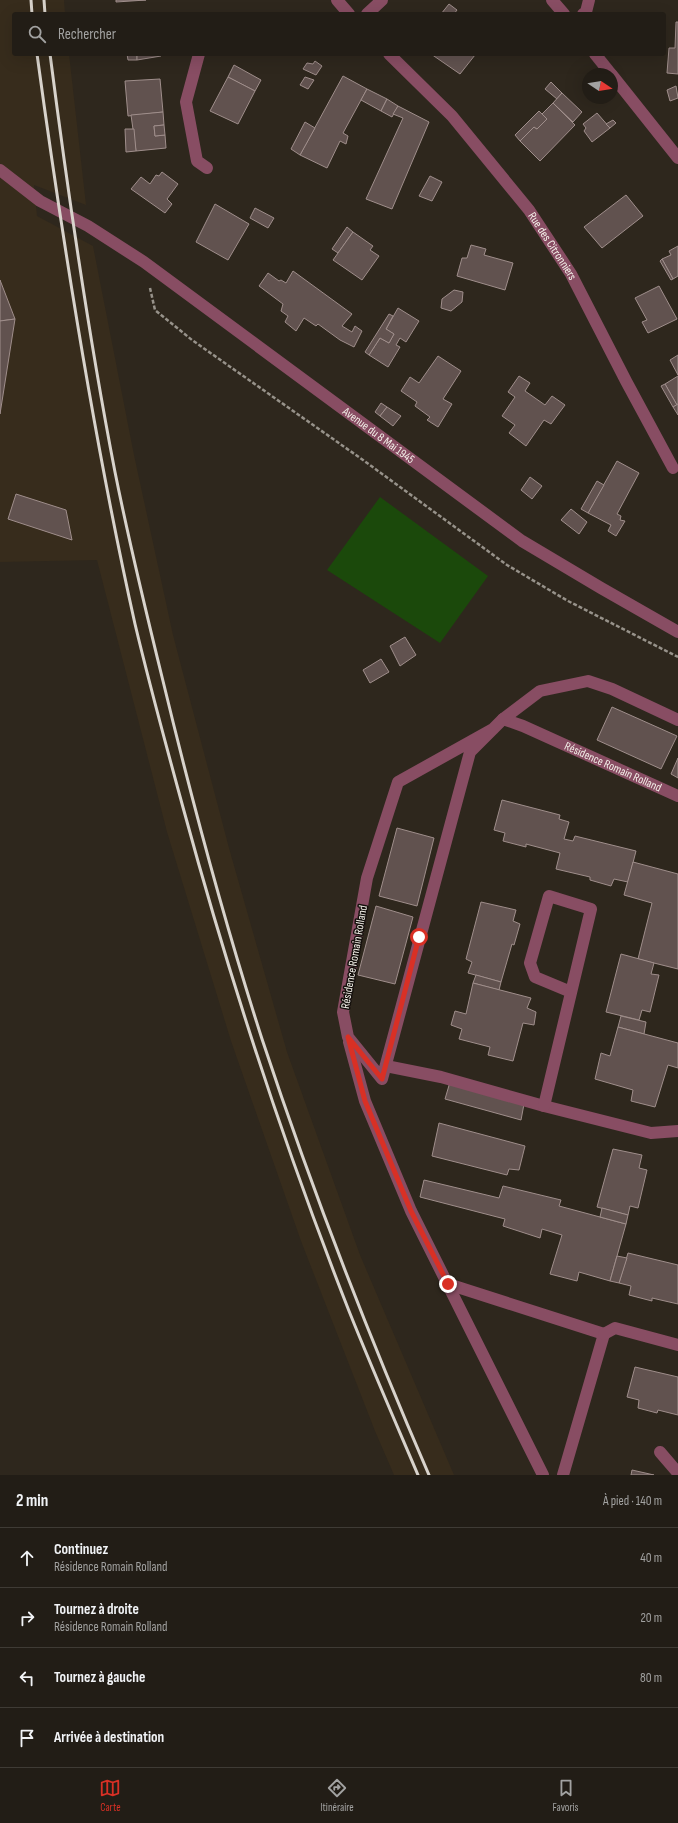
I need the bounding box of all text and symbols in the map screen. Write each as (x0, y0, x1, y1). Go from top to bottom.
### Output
search box (12, 12, 666, 56)
icon: search (26, 23, 48, 45)
text: Rechercher (58, 25, 116, 44)
north arrow (582, 68, 618, 104)
street label: Rue des Citronniers (524, 209, 580, 283)
street label: Avenue du 8 Mai 1945 (339, 404, 418, 467)
street label: Résidence Romain Rolland (562, 739, 664, 796)
street label: Résidence Romain Rolland (338, 904, 371, 1010)
route start (410, 928, 428, 946)
route end (439, 1275, 457, 1293)
text: 2 min (16, 1491, 48, 1511)
text: À pied · 140 m (603, 1493, 662, 1509)
text: Continuez (54, 1540, 108, 1559)
icon: ahead (16, 1547, 38, 1569)
text: 40 m (640, 1550, 662, 1566)
text: Résidence Romain Rolland (54, 1559, 168, 1575)
text: Tournez à droite (54, 1600, 139, 1619)
icon: right (16, 1607, 38, 1629)
text: 20 m (640, 1610, 662, 1626)
text: Résidence Romain Rolland (54, 1619, 168, 1635)
icon: left (16, 1667, 38, 1689)
text: Tournez à gauche (54, 1668, 145, 1687)
text: 80 m (640, 1670, 662, 1686)
icon: arrive (16, 1727, 38, 1749)
text: Arrivée à destination (54, 1728, 164, 1747)
tab: Carte (99, 1777, 121, 1814)
tab: Itinéraire (320, 1777, 354, 1814)
tab: Favoris (553, 1777, 579, 1814)

